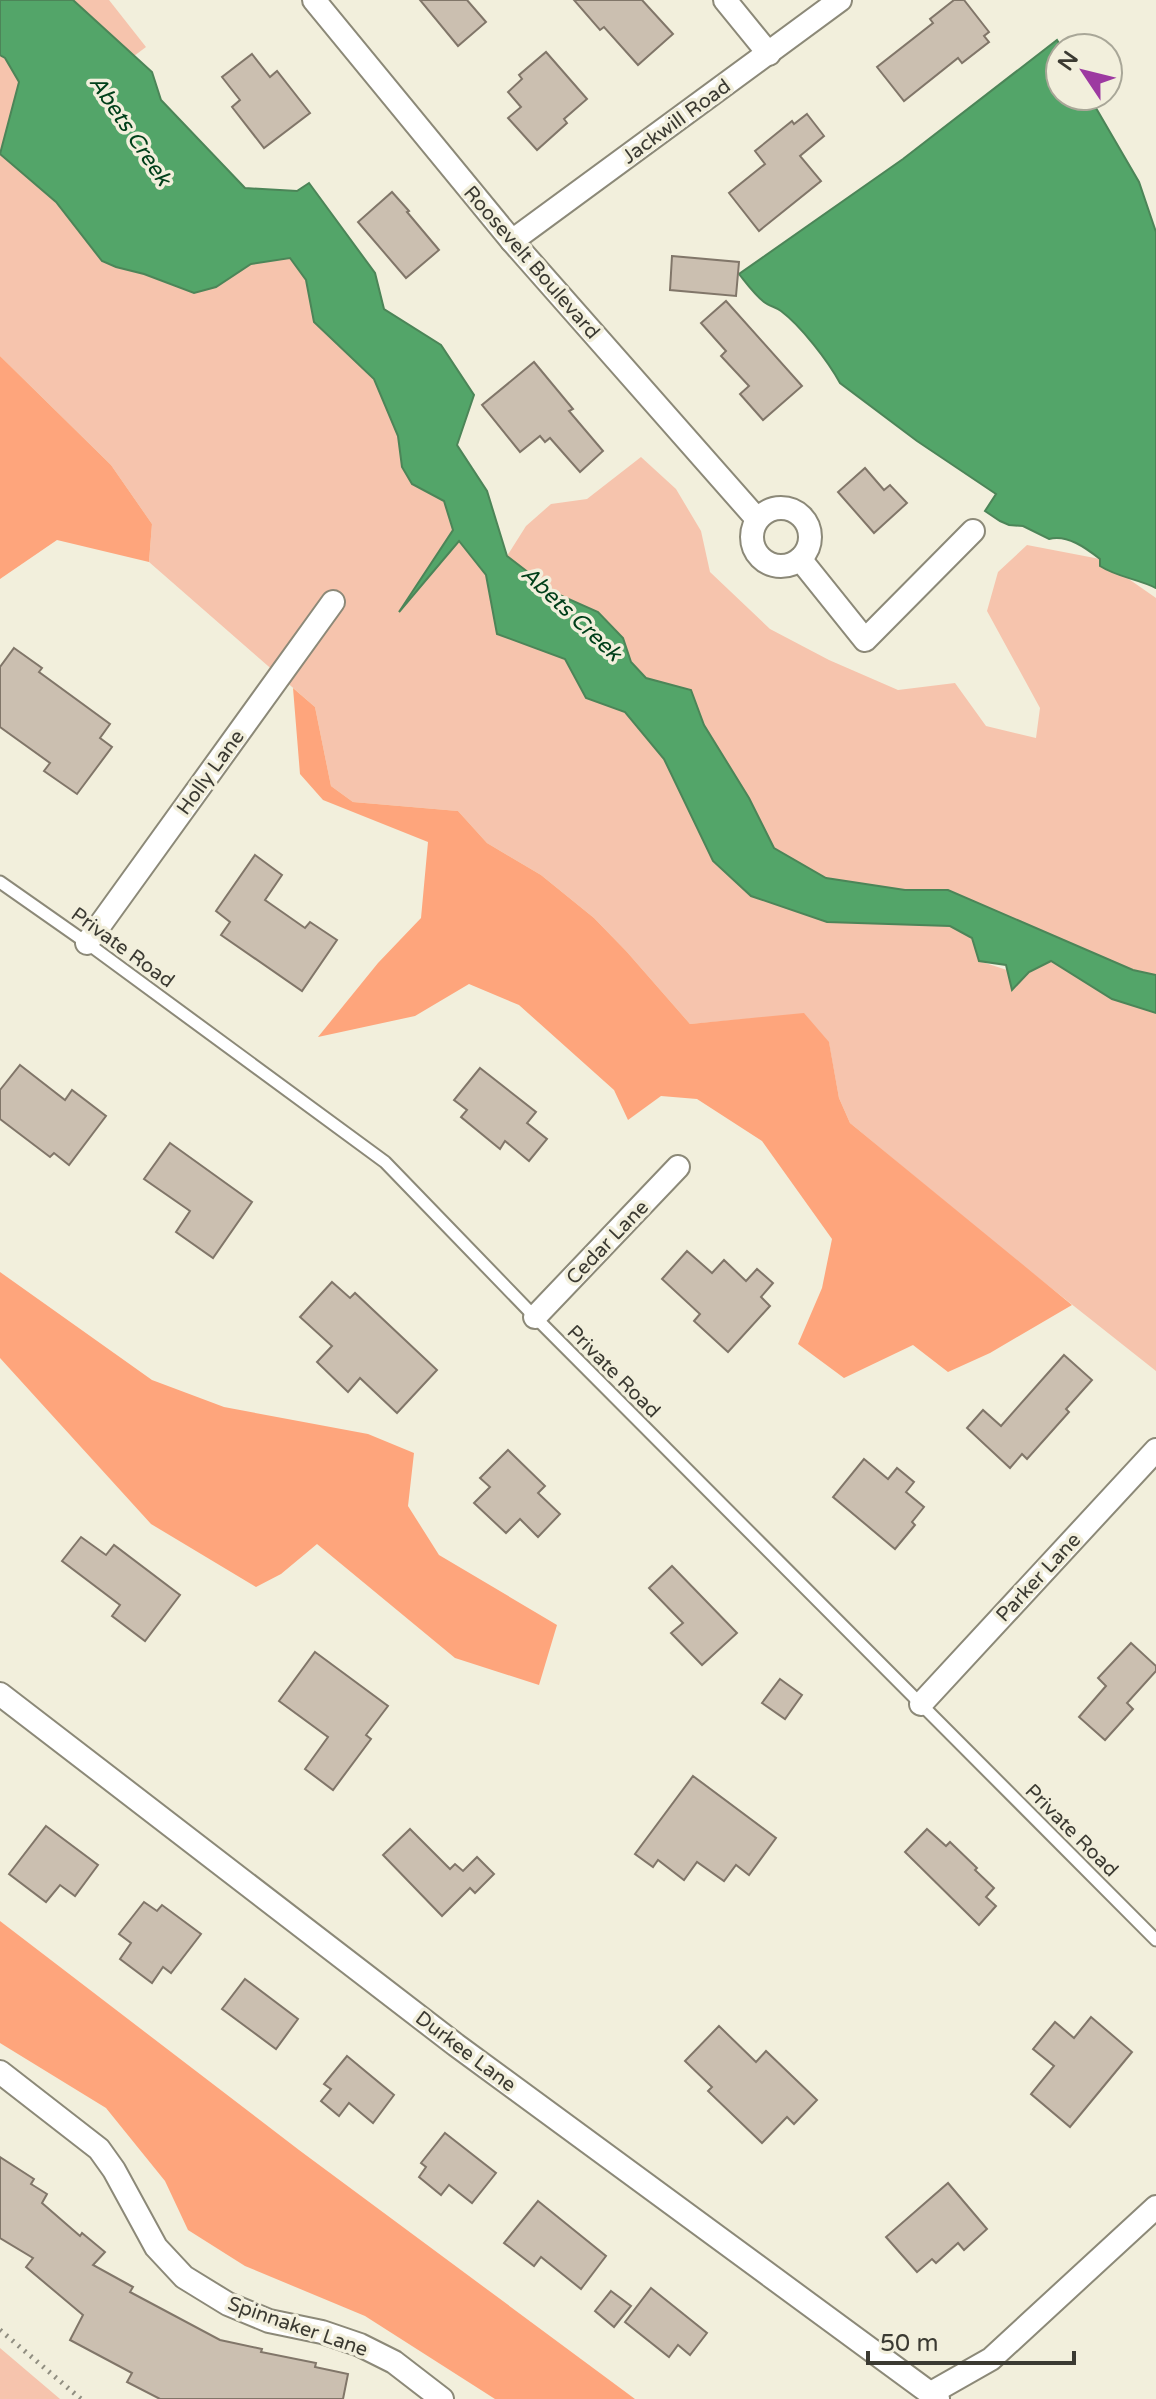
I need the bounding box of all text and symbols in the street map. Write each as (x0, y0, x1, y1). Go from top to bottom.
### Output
north arrow (1044, 32, 1124, 112)
text: N (1053, 46, 1084, 76)
water label: Abets Creek (84, 70, 178, 192)
street label: Jackwill Road (618, 74, 736, 169)
street label: Roosevelt Boulevard (458, 181, 604, 344)
water label: Abets Creek (516, 561, 628, 668)
street label: Holly Lane (172, 725, 250, 820)
street label: Private Road (66, 902, 179, 993)
street label: Cedar Lane (562, 1196, 654, 1290)
street label: Private Road (562, 1320, 665, 1423)
street label: Parker Lane (991, 1528, 1086, 1627)
street label: Private Road (1020, 1779, 1123, 1882)
street label: Durkee Lane (410, 2006, 520, 2097)
street label: Spinnaker Lane (224, 2292, 371, 2362)
scale bar (868, 2315, 1074, 2365)
text: 50 m (880, 2329, 938, 2358)

